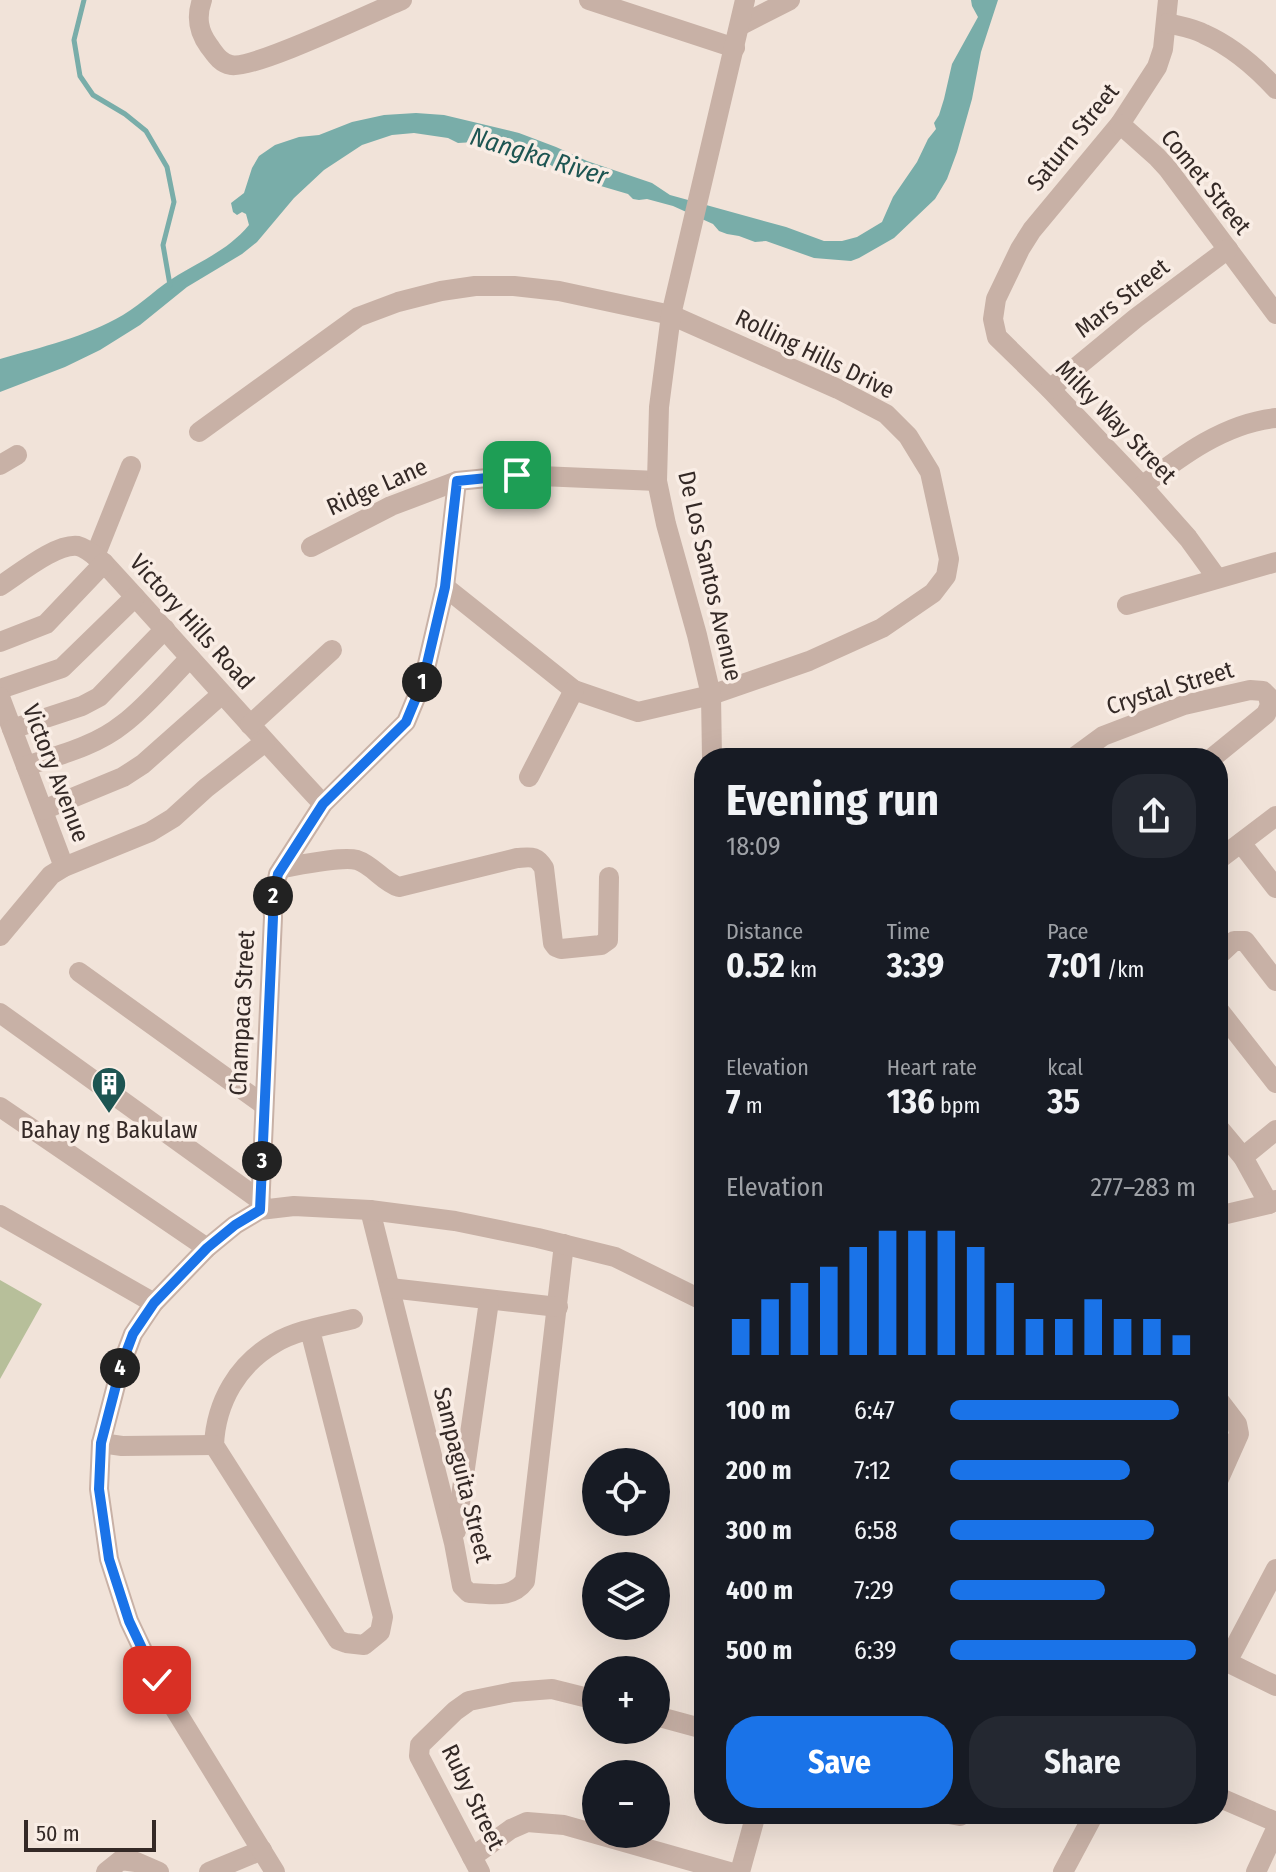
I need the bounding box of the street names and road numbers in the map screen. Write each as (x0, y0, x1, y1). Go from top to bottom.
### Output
street label: Saturn Street (1021, 78, 1125, 196)
street label: Comet Street (1155, 124, 1257, 240)
street label: Mars Street (1069, 252, 1175, 343)
street label: Rolling Hills Drive (731, 303, 899, 405)
street label: Milky Way Street (1050, 354, 1182, 490)
street label: Ridge Lane (322, 452, 432, 522)
street label: De Los Santos Avenue (672, 468, 748, 684)
street label: Victory Hills Road (124, 549, 260, 695)
street label: Crystal Street (1103, 655, 1237, 721)
street label: Victory Avenue (17, 700, 95, 846)
street label: Champaca Street (224, 929, 260, 1096)
street label: Sampaguita Street (428, 1384, 498, 1566)
street label: Ruby Street (436, 1740, 511, 1854)

